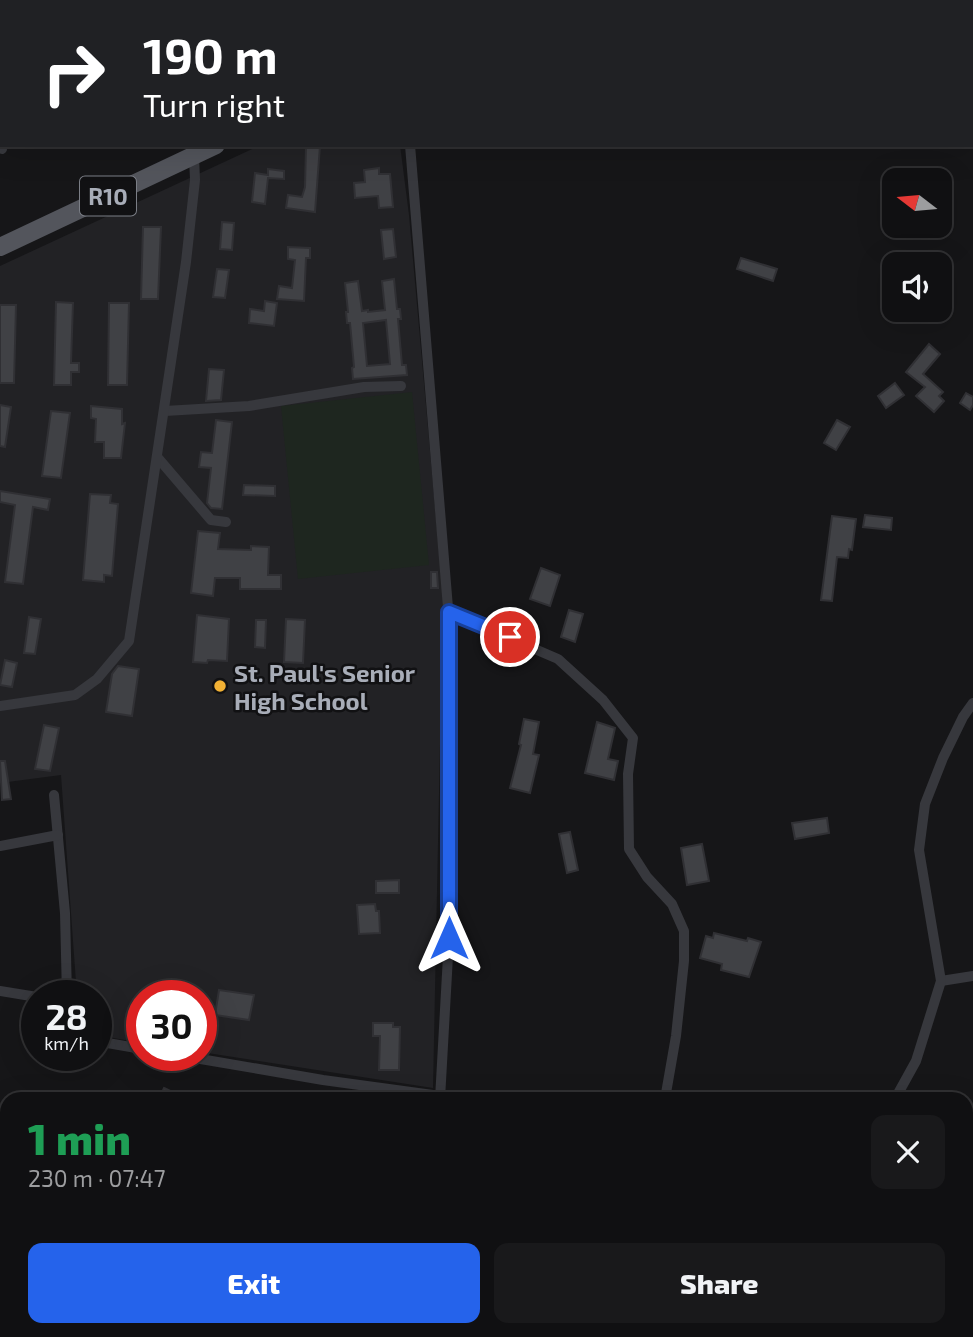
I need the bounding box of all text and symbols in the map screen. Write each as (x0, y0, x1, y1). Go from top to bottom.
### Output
text: 190 m (143, 25, 278, 84)
icon: right (28, 28, 119, 119)
text: Turn right (143, 85, 285, 123)
north arrow (882, 168, 952, 238)
map controls (882, 168, 952, 322)
road number: R10 (80, 176, 136, 216)
button: sound (882, 252, 952, 322)
pin (480, 607, 540, 667)
icon: arrive (491, 618, 529, 656)
place label: St. Paul's Senior High School (234, 658, 416, 715)
marker: St. Paul's Senior High School (212, 678, 228, 694)
position arrow (412, 901, 486, 975)
speed limit sign: 30 (126, 980, 217, 1071)
text: 28 (45, 995, 88, 1037)
text: km/h (44, 1032, 89, 1054)
text: 1 min (28, 1113, 131, 1163)
button: close (871, 1115, 945, 1189)
text: 230 m · 07:47 (28, 1164, 166, 1192)
button: Exit (28, 1243, 480, 1323)
button: Share (494, 1243, 945, 1323)

